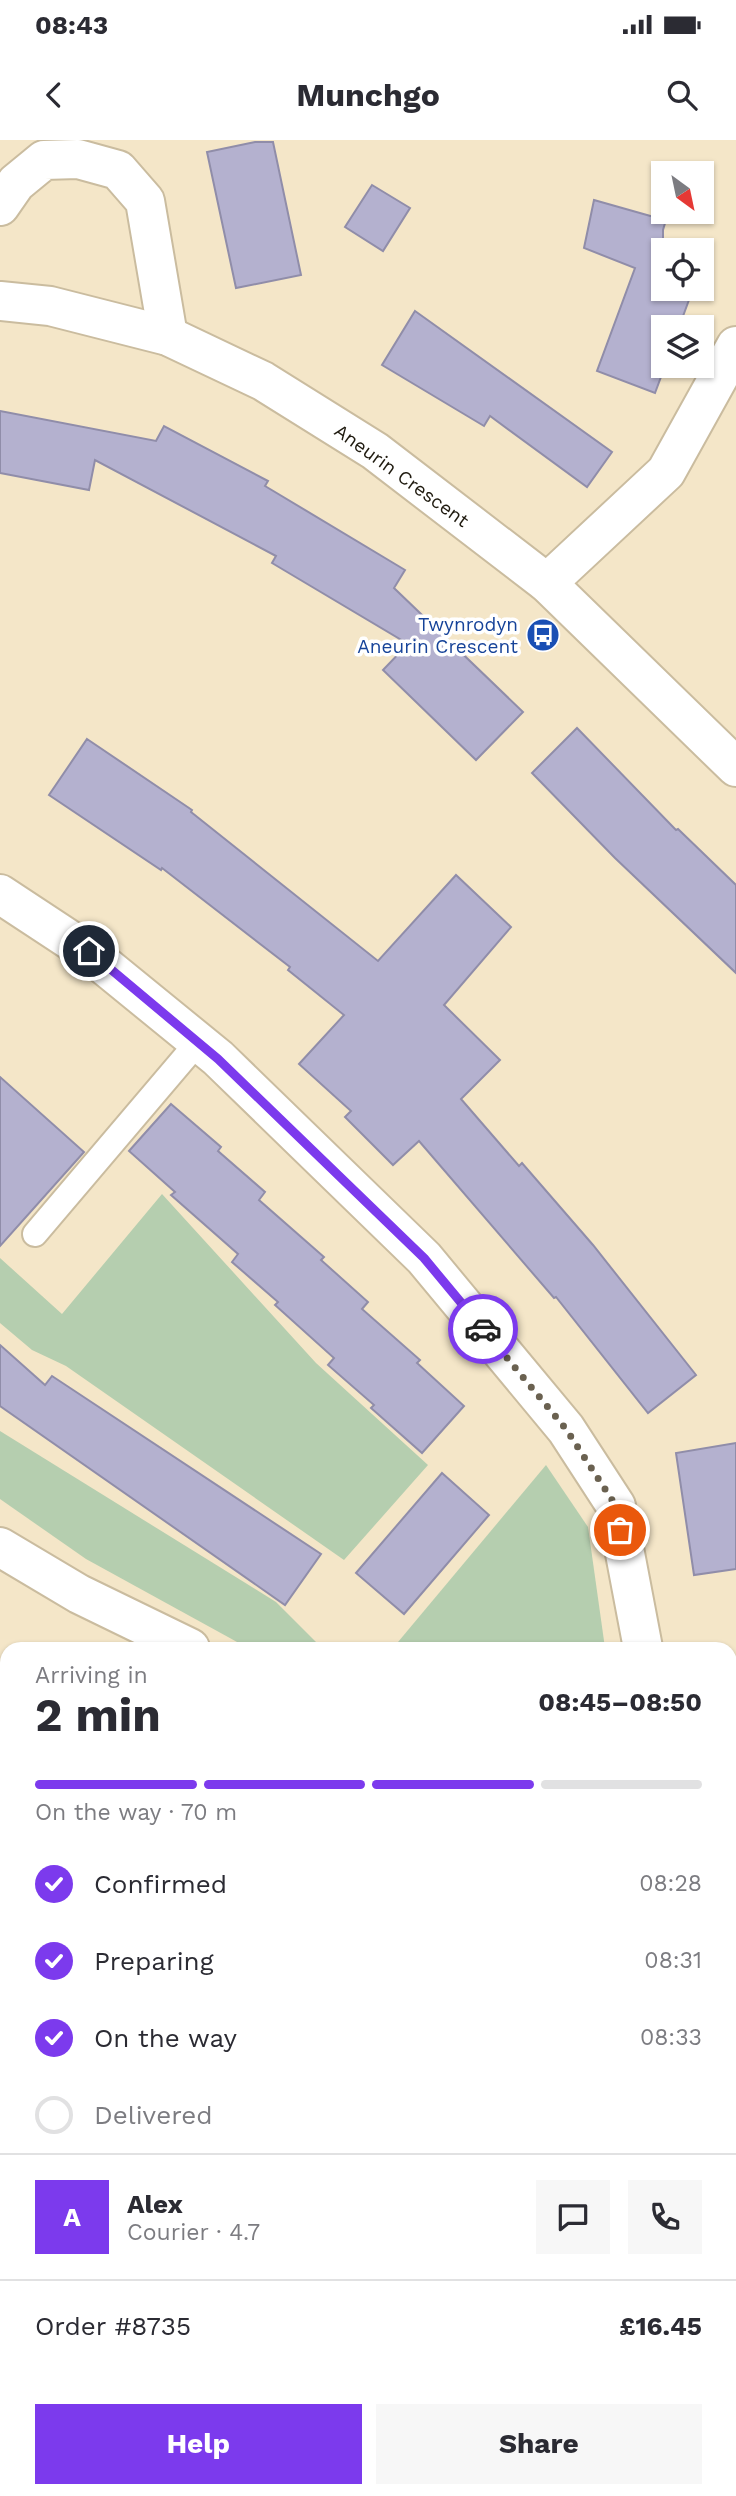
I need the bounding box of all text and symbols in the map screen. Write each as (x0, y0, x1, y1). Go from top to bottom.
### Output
text: 08:43 (35, 10, 108, 40)
icon: back (35, 76, 73, 114)
text: Munchgo (296, 76, 440, 114)
icon: search (663, 76, 701, 114)
north arrow (651, 161, 714, 224)
map controls (651, 161, 714, 378)
button: locate (651, 238, 714, 301)
button: layers (651, 315, 714, 378)
street label: Aneurin Crescent (330, 419, 473, 532)
place label: Twynrodyn Aneurin Crescent (357, 613, 518, 658)
bus stop icon: Twynrodyn Aneurin Crescent (524, 616, 562, 654)
pin (59, 921, 119, 981)
icon: home (70, 932, 108, 970)
courier (448, 1294, 518, 1364)
icon: car (464, 1310, 502, 1348)
pin (590, 1500, 650, 1560)
icon: bag (601, 1511, 639, 1549)
text: Arriving in (35, 1662, 148, 1689)
text: 08:45–08:50 (538, 1687, 702, 1717)
text: 2 min (35, 1688, 161, 1742)
text: On the way · 70 m (35, 1799, 237, 1826)
icon: check (35, 1865, 73, 1903)
text: Confirmed (94, 1869, 227, 1899)
text: 08:28 (639, 1870, 702, 1897)
icon: check (35, 1942, 73, 1980)
text: Preparing (94, 1946, 214, 1976)
text: 08:31 (644, 1947, 702, 1974)
icon: check (35, 2019, 73, 2057)
text: On the way (94, 2023, 237, 2053)
text: 08:33 (640, 2024, 702, 2051)
text: Delivered (94, 2100, 213, 2130)
button: chat (536, 2180, 610, 2254)
button: phone (628, 2180, 702, 2254)
text: Alex (127, 2189, 183, 2219)
text: A (63, 2202, 81, 2232)
text: Courier · 4.7 (127, 2219, 260, 2246)
text: Order #8735 (35, 2311, 191, 2341)
text: £16.45 (619, 2311, 702, 2341)
button: Help (35, 2404, 362, 2484)
button: Share (376, 2404, 702, 2484)

